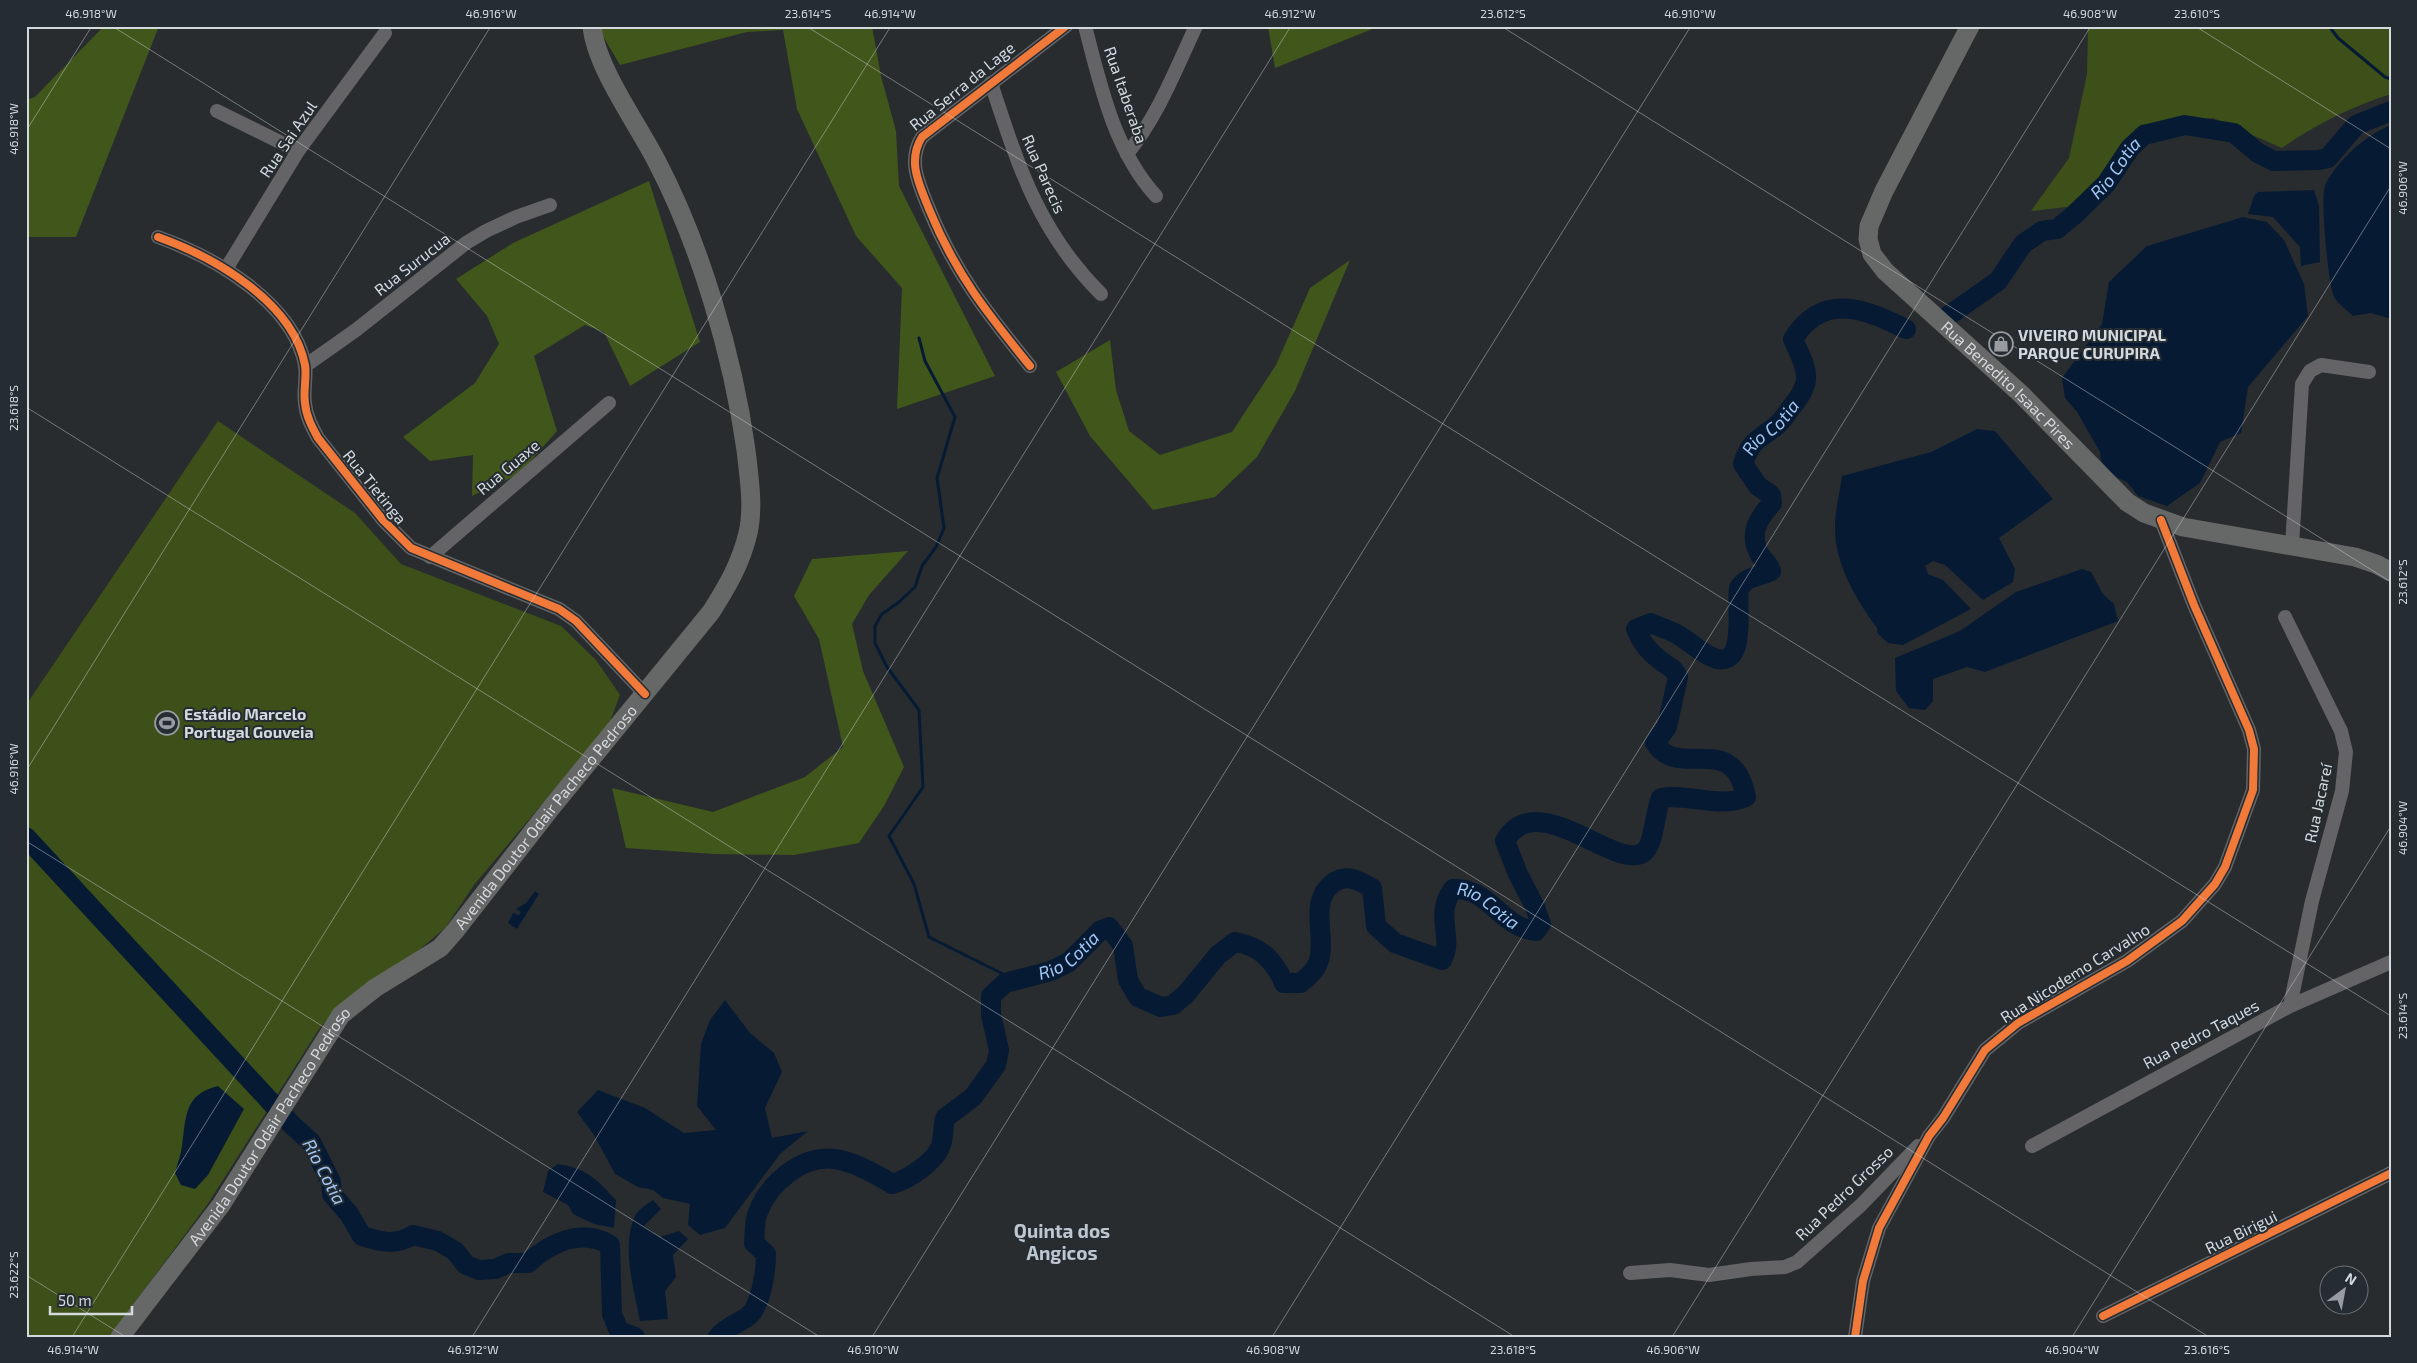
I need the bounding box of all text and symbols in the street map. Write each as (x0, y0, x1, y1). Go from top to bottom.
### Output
text: 46.918°W (65, 6, 117, 20)
text: 46.916°W (465, 6, 517, 20)
text: 23.614°S (785, 6, 831, 20)
text: 46.914°W (864, 6, 916, 20)
text: 46.912°W (1264, 6, 1316, 20)
text: 23.612°S (1480, 6, 1526, 20)
text: 46.910°W (1664, 6, 1716, 20)
text: 46.908°W (2063, 6, 2117, 20)
text: 23.610°S (2174, 6, 2220, 20)
street label: Rua Serra da Lage (905, 37, 1018, 134)
street label: Rua Itaberaba (1101, 44, 1152, 146)
street label: Rua Sai Azul (255, 97, 320, 181)
text: 46.918°W (6, 103, 20, 155)
street label: Rua Parecis (1019, 131, 1070, 216)
water label: Rio Cotia (2085, 132, 2145, 203)
text: 46.906°W (2395, 161, 2409, 215)
street label: Rua Surucua (370, 228, 453, 299)
street label: Rua Benedito Isaac Pires (1938, 317, 2079, 453)
place label: VIVEIRO MUNICIPAL PARQUE CURUPIRA (2018, 325, 2167, 363)
shop icon: VIVEIRO MUNICIPAL PARQUE CURUPIRA (1988, 331, 2014, 357)
text: 23.618°S (6, 385, 20, 431)
water label: Rio Cotia (1736, 395, 1803, 459)
street label: Rua Guaxe (472, 435, 543, 498)
street label: Rua Tietinga (340, 446, 411, 528)
text: 23.612°S (2395, 559, 2409, 605)
street label: Avenida Doutor Odair Pacheco Pedroso (450, 701, 640, 933)
place label: Estádio Marcelo Portugal Gouveia (184, 704, 314, 741)
sports icon: Estádio Marcelo Portugal Gouveia (154, 710, 180, 736)
text: 46.916°W (6, 743, 20, 795)
street label: Rua Jacareí (2300, 760, 2335, 844)
text: 46.904°W (2395, 801, 2409, 855)
water label: Rio Cotia (1456, 877, 1524, 934)
street label: Rua Nicodemo Carvalho (1997, 919, 2153, 1026)
water label: Rio Cotia (1036, 926, 1103, 984)
text: 23.614°S (2395, 993, 2409, 1039)
street label: Rua Pedro Taques (2140, 995, 2262, 1072)
street label: Avenida Doutor Odair Pacheco Pedroso (184, 1002, 353, 1249)
water label: Rio Cotia (298, 1135, 351, 1208)
street label: Rua Pedro Grosso (1791, 1141, 1896, 1244)
street label: Rua Birigui (2202, 1206, 2280, 1257)
district label: Quinta dos Angicos (1014, 1219, 1110, 1264)
text: 23.622°S (6, 1251, 20, 1299)
north arrow (2320, 1266, 2370, 1316)
text: N (2342, 1269, 2360, 1288)
scale bar (50, 1283, 132, 1315)
text: 50 m (58, 1291, 92, 1309)
text: 46.914°W (47, 1342, 99, 1356)
text: 46.912°W (447, 1342, 499, 1356)
text: 46.910°W (847, 1342, 899, 1356)
text: 46.908°W (1246, 1342, 1300, 1356)
text: 23.618°S (1490, 1342, 1536, 1356)
text: 46.906°W (1646, 1342, 1700, 1356)
text: 46.904°W (2045, 1342, 2099, 1356)
text: 23.616°S (2184, 1342, 2230, 1356)

